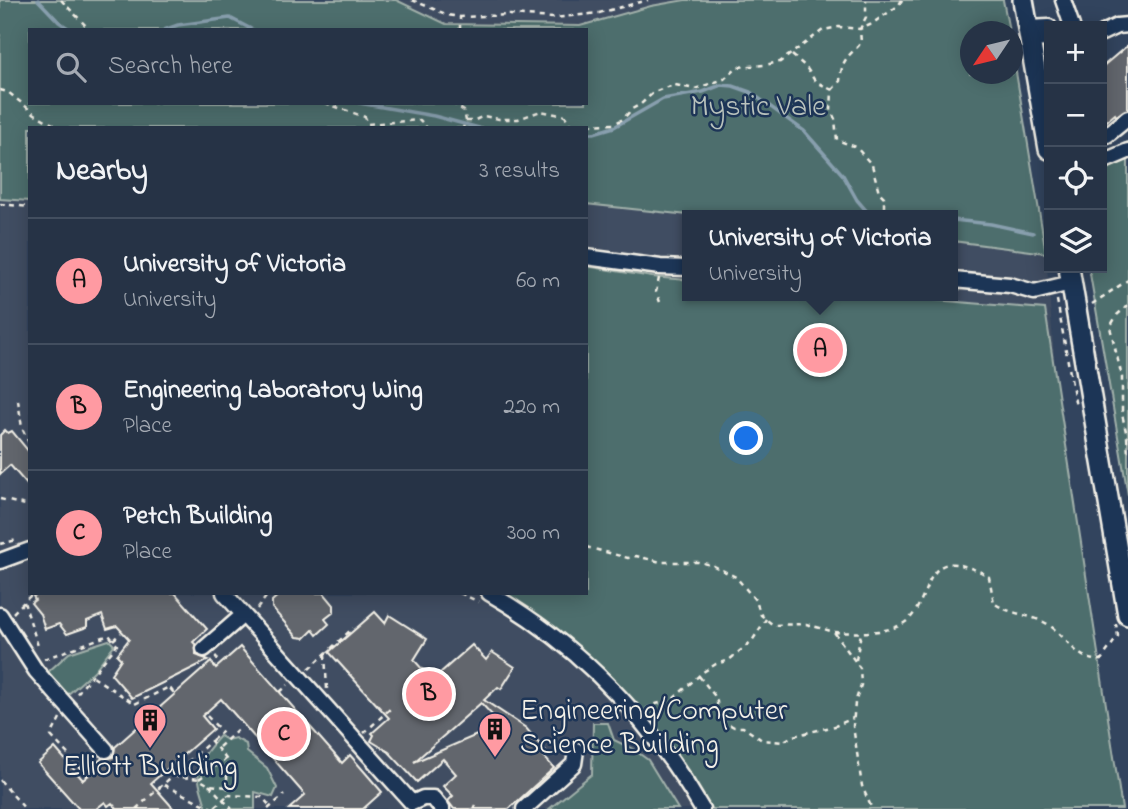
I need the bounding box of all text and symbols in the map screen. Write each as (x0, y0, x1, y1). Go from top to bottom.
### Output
north arrow (960, 21, 1023, 84)
map controls (1044, 21, 1107, 273)
button: + (1044, 21, 1107, 84)
search box (28, 28, 588, 105)
icon: search (52, 48, 90, 86)
text: Search here (108, 48, 233, 86)
button: − (1044, 84, 1107, 147)
park label: Mystic Vale (690, 86, 826, 130)
button: locate (1044, 147, 1107, 210)
text: Nearby (56, 150, 148, 194)
text: 3 results (479, 155, 560, 188)
popup (682, 210, 958, 301)
button: layers (1044, 210, 1107, 273)
text: University of Victoria (709, 220, 931, 258)
text: University of Victoria (123, 246, 346, 284)
text: University (709, 258, 802, 291)
text: A (72, 265, 86, 298)
text: 60 m (516, 265, 560, 298)
text: University (123, 284, 216, 317)
pin: A (797, 324, 843, 376)
text: Engineering Laboratory Wing (123, 372, 423, 410)
text: B (71, 391, 87, 424)
text: 220 m (504, 391, 560, 424)
text: Place (123, 410, 172, 443)
your location (729, 421, 763, 455)
text: Petch Building (123, 498, 272, 536)
text: C (73, 517, 85, 550)
text: 300 m (507, 517, 560, 550)
text: Place (123, 536, 172, 569)
pin: B (406, 668, 452, 720)
place label: Engineering/Computer Science Building (520, 690, 788, 768)
building icon: Elliott Building (131, 701, 169, 750)
pin: C (261, 708, 307, 760)
building icon: Engineering/Computer Science Building (476, 710, 514, 759)
place label: Elliott Building (62, 746, 238, 790)

